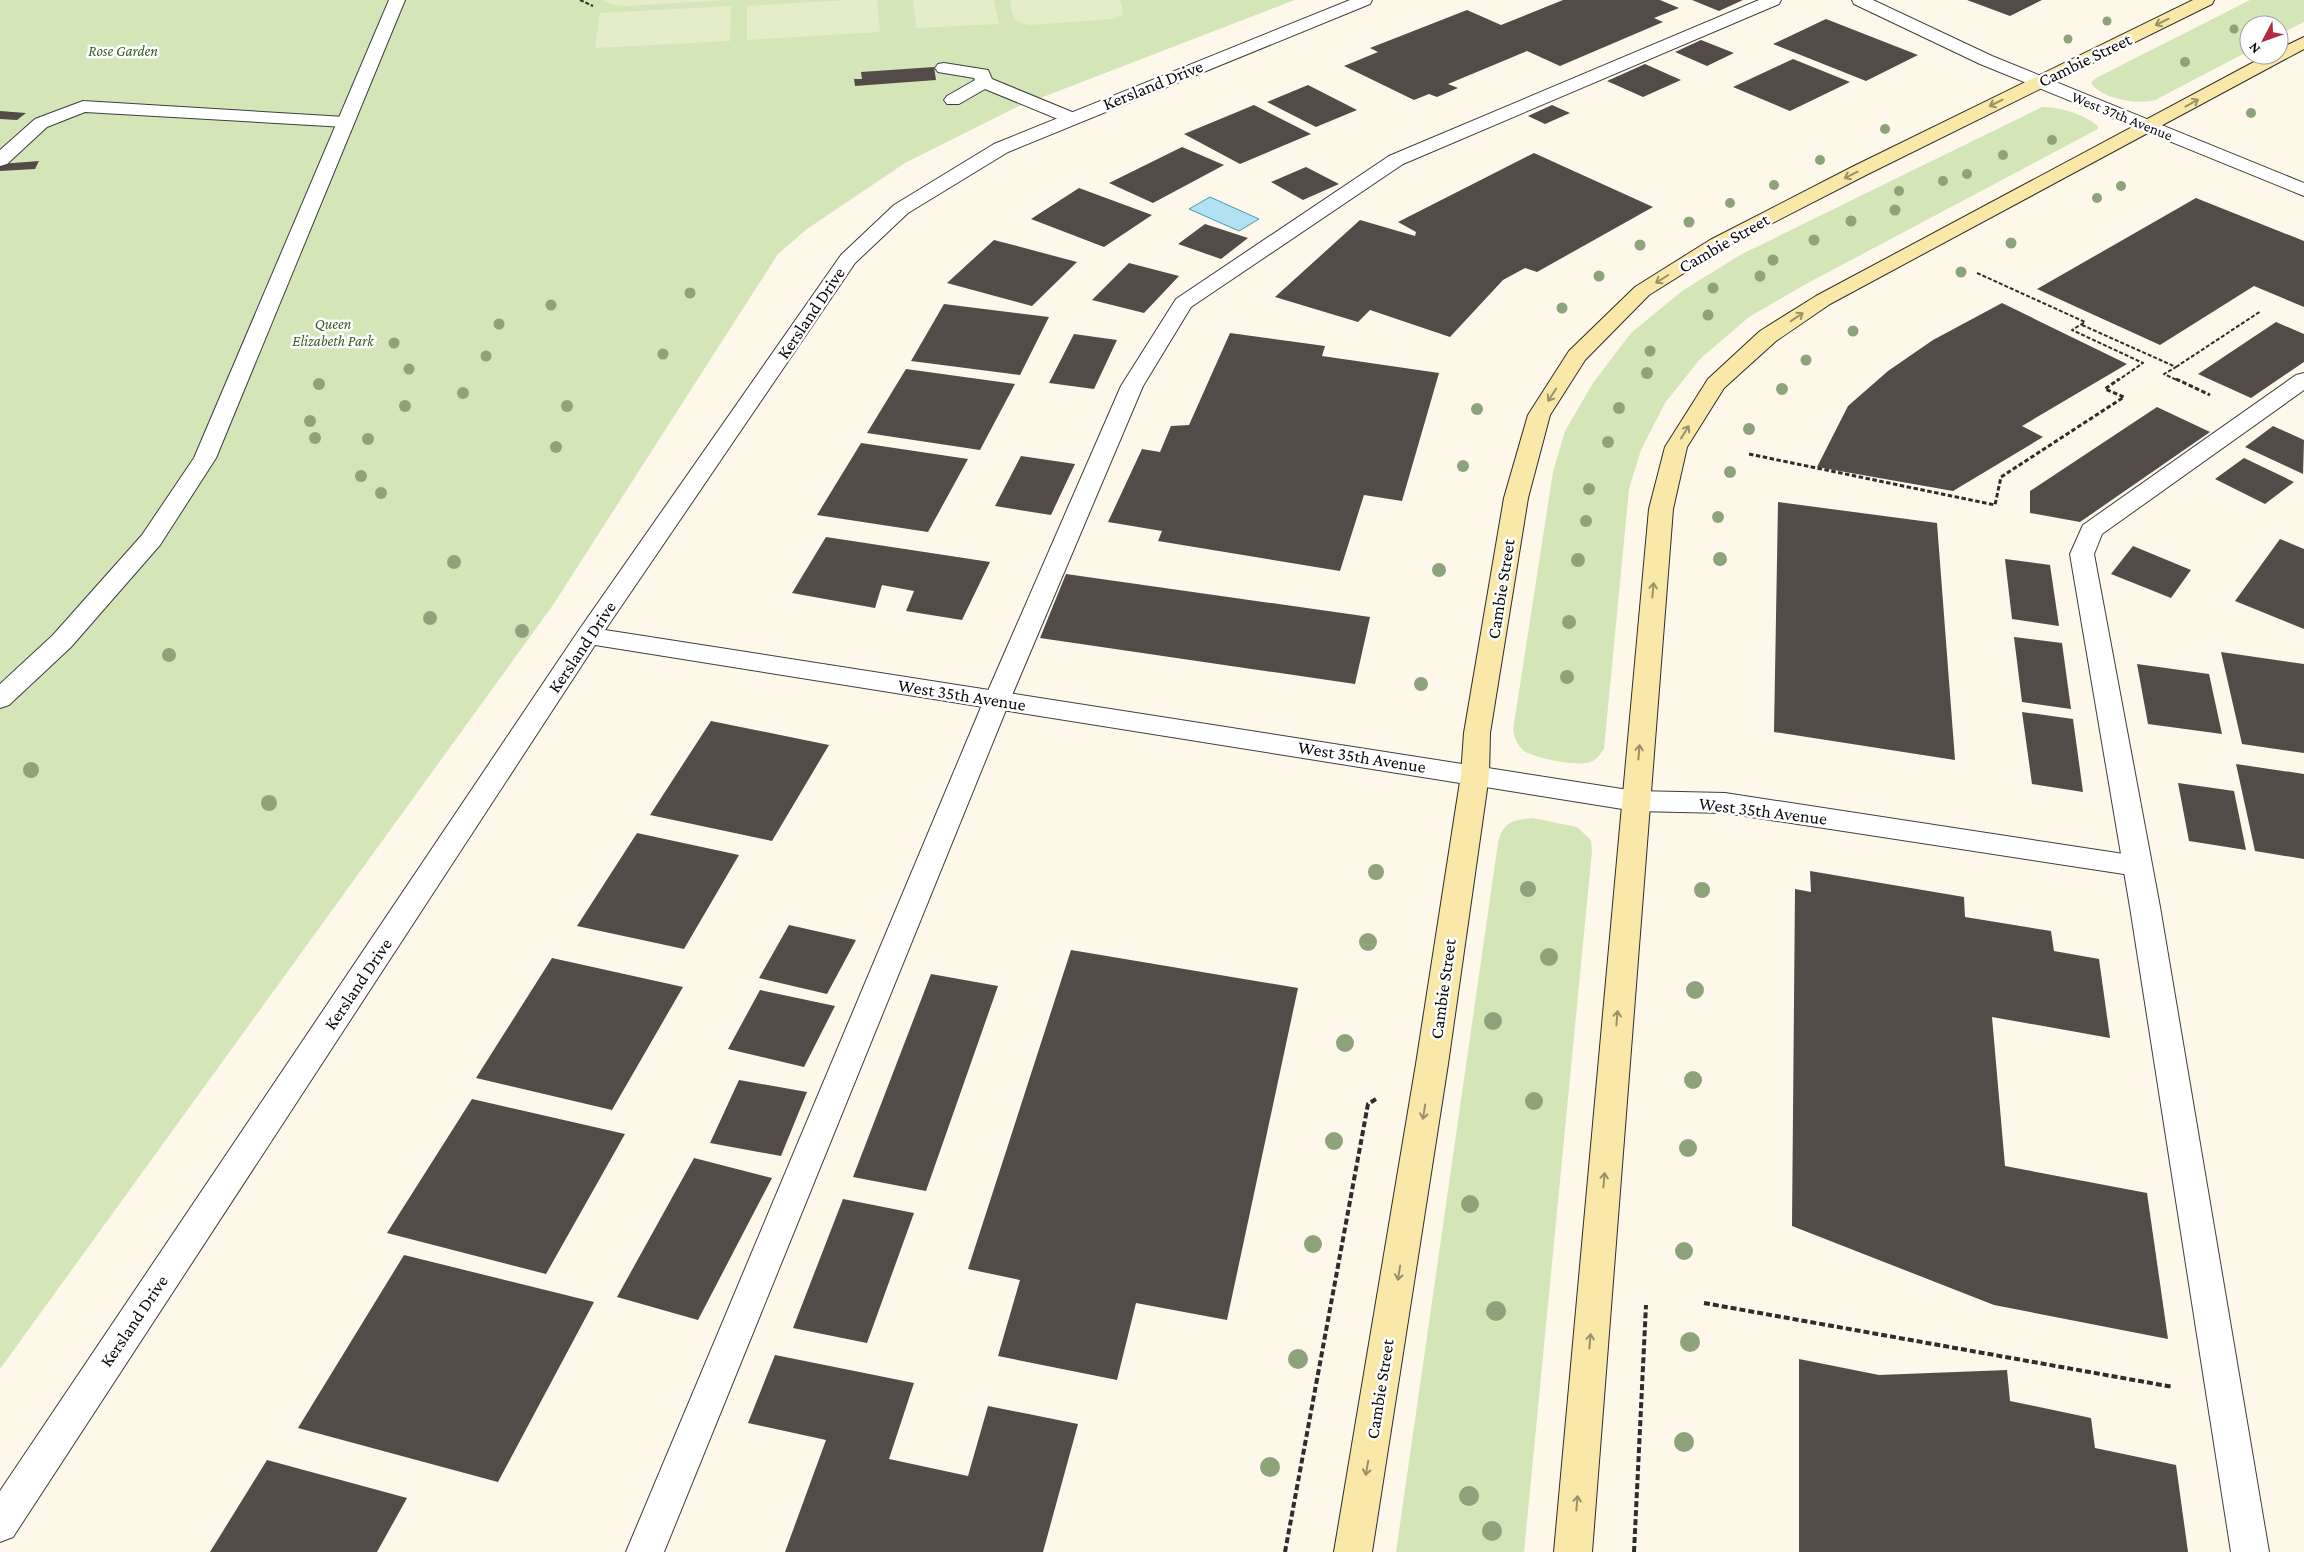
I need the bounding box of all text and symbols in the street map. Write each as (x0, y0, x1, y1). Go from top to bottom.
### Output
north arrow (2239, 15, 2289, 65)
one-way arrow (2155, 17, 2170, 27)
street label: Cambie Street (2035, 28, 2136, 91)
text: N (2245, 39, 2263, 57)
park label: Rose Garden (88, 43, 158, 59)
street label: Kersland Drive (1100, 56, 1206, 114)
street label: West 37th Avenue (2069, 88, 2175, 144)
one-way arrow (2184, 98, 2199, 108)
one-way arrow (1989, 99, 2004, 108)
one-way arrow (1843, 170, 1858, 180)
street label: Cambie Street (1675, 209, 1774, 277)
street label: Kersland Drive (773, 263, 849, 363)
one-way arrow (1656, 274, 1670, 284)
one-way arrow (1789, 312, 1803, 322)
park label: Queen Elizabeth Park (292, 316, 375, 349)
one-way arrow (1546, 388, 1556, 402)
one-way arrow (1680, 426, 1690, 440)
street label: Cambie Street (1483, 537, 1519, 640)
one-way arrow (1649, 582, 1658, 598)
street label: Kersland Drive (544, 597, 620, 697)
street label: West 35th Avenue (897, 675, 1027, 715)
street label: West 35th Avenue (1297, 737, 1427, 777)
one-way arrow (1635, 744, 1644, 760)
street label: West 35th Avenue (1698, 793, 1828, 829)
street label: Kersland Drive (320, 934, 396, 1034)
street label: Cambie Street (1426, 937, 1460, 1040)
one-way arrow (1612, 1010, 1622, 1026)
one-way arrow (1419, 1104, 1429, 1120)
one-way arrow (1599, 1172, 1609, 1188)
one-way arrow (1393, 1264, 1403, 1280)
street label: Kersland Drive (96, 1271, 172, 1371)
one-way arrow (1586, 1334, 1595, 1350)
street label: Cambie Street (1362, 1337, 1398, 1440)
one-way arrow (1361, 1459, 1371, 1475)
one-way arrow (1572, 1496, 1582, 1512)

